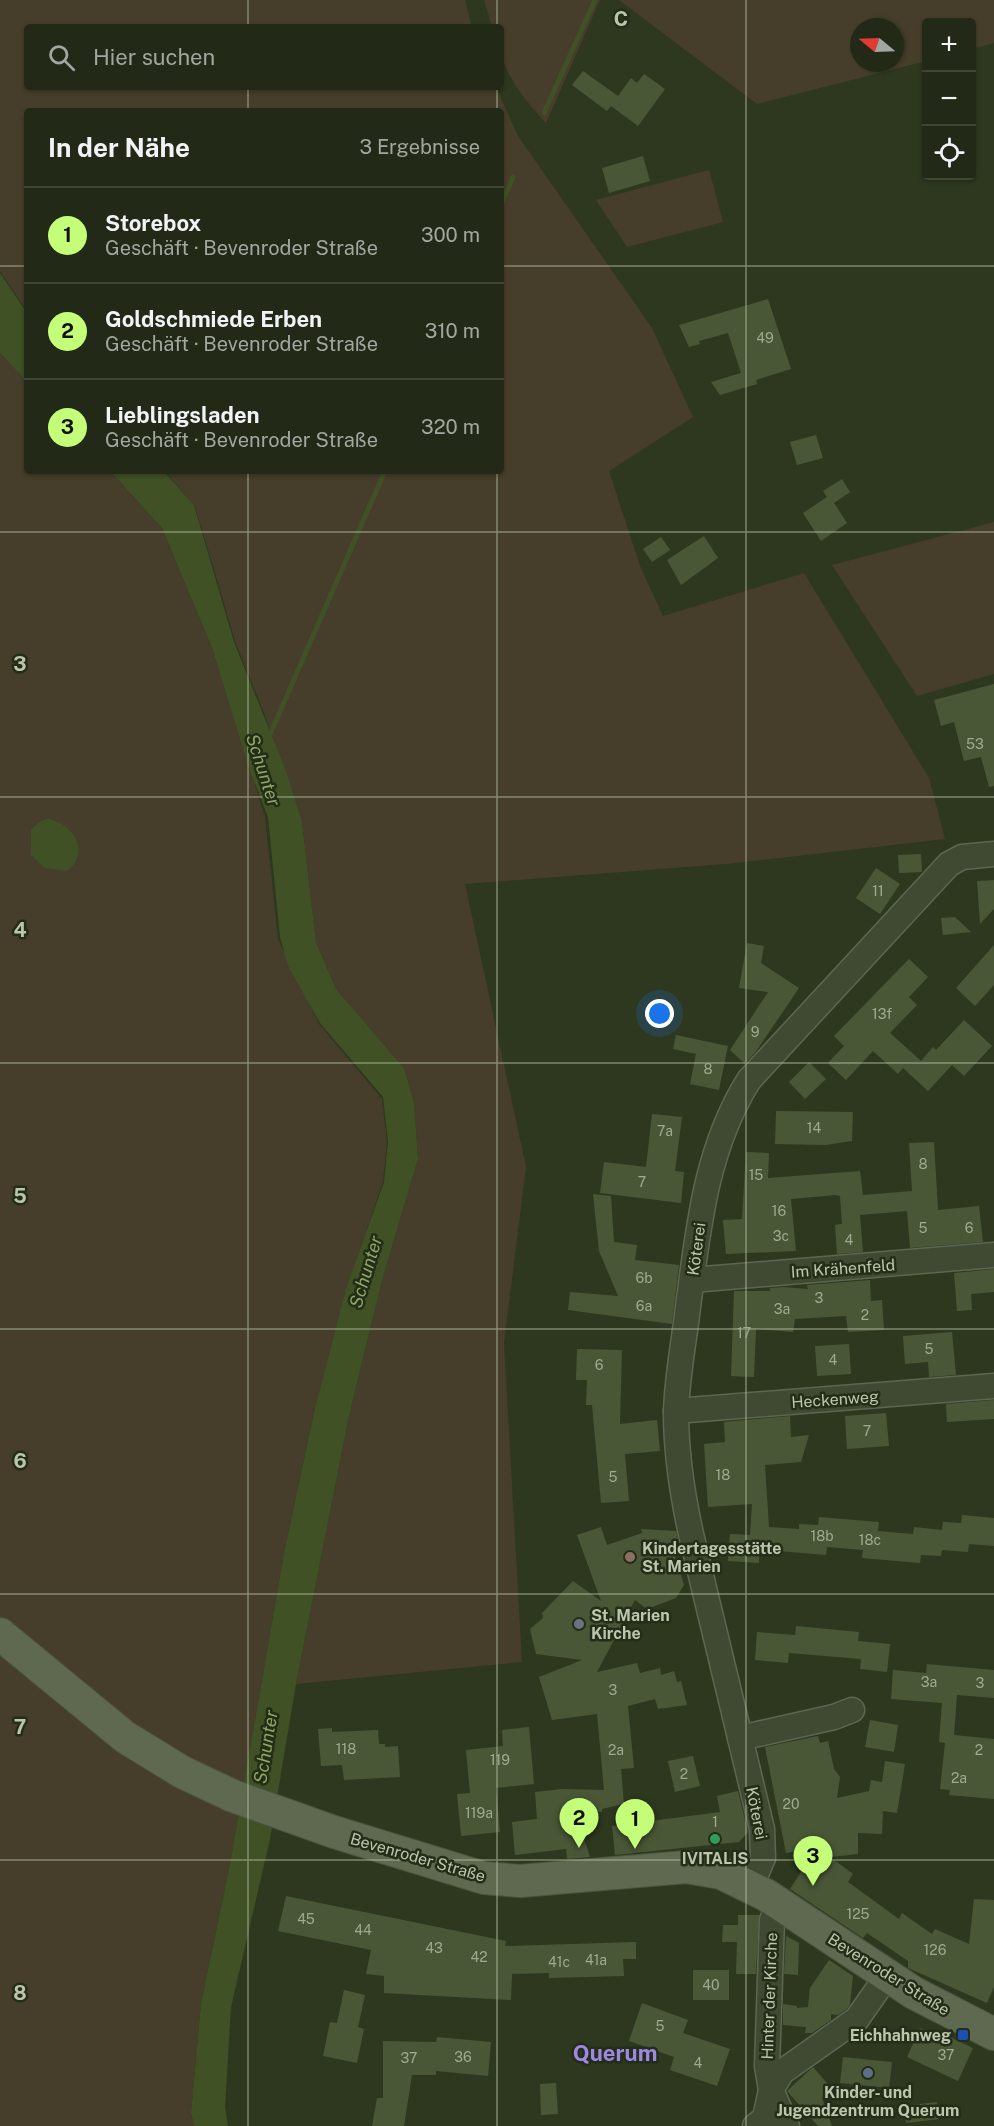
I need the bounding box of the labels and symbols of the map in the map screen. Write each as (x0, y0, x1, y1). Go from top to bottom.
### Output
text: C (614, 7, 628, 31)
north arrow (850, 18, 904, 72)
house number: 49 (756, 330, 774, 346)
text: 3 (13, 652, 27, 676)
water label: Schunter (242, 731, 285, 809)
house number: 53 (966, 736, 984, 752)
house number: 11 (872, 883, 884, 899)
text: 4 (13, 918, 27, 942)
your location (645, 999, 674, 1028)
house number: 13f (872, 1006, 892, 1022)
house number: 9 (751, 1024, 760, 1040)
house number: 8 (703, 1061, 713, 1077)
house number: 14 (807, 1120, 821, 1136)
house number: 7a (657, 1123, 673, 1139)
house number: 8 (918, 1156, 928, 1172)
house number: 15 (749, 1167, 763, 1183)
house number: 7 (638, 1174, 646, 1190)
text: 5 (13, 1184, 27, 1208)
house number: 16 (772, 1203, 786, 1219)
house number: 5 (919, 1220, 928, 1236)
house number: 6 (965, 1220, 974, 1236)
street label: Köterei (683, 1221, 710, 1277)
house number: 3c (773, 1228, 789, 1244)
house number: 4 (845, 1232, 854, 1248)
water label: Schunter (345, 1233, 386, 1310)
street label: Im Krähenfeld (790, 1255, 896, 1282)
house number: 6b (635, 1270, 653, 1286)
house number: 3 (815, 1290, 824, 1306)
house number: 6a (636, 1298, 652, 1314)
house number: 3a (774, 1301, 790, 1317)
house number: 2 (861, 1307, 869, 1323)
house number: 17 (737, 1325, 751, 1341)
house number: 5 (925, 1341, 934, 1357)
house number: 4 (829, 1352, 838, 1368)
house number: 6 (595, 1357, 604, 1373)
street label: Heckenweg (791, 1387, 879, 1412)
house number: 7 (863, 1423, 871, 1439)
text: 6 (13, 1449, 27, 1473)
house number: 18 (716, 1467, 730, 1483)
house number: 5 (609, 1469, 618, 1485)
house number: 18b (810, 1528, 834, 1544)
house number: 18c (859, 1532, 881, 1548)
place label: Kindertagesstätte St. Marien (642, 1539, 781, 1576)
marker: Kindertagesstätte St. Marien (623, 1550, 637, 1564)
place label: St. Marien Kirche (591, 1606, 670, 1643)
marker: St. Marien Kirche (572, 1617, 586, 1631)
house number: 3a (921, 1674, 937, 1690)
house number: 3 (976, 1675, 985, 1691)
house number: 3 (609, 1682, 618, 1698)
water label: Schunter (249, 1708, 282, 1785)
text: 7 (14, 1715, 26, 1739)
house number: 118 (336, 1741, 356, 1757)
house number: 2a (608, 1742, 624, 1758)
house number: 2 (975, 1742, 983, 1758)
house number: 119 (490, 1752, 510, 1768)
house number: 2 (680, 1766, 688, 1782)
house number: 2a (951, 1770, 967, 1786)
street label: Köterei (742, 1785, 771, 1841)
house number: 20 (783, 1796, 799, 1812)
pin: 2 (560, 1798, 598, 1848)
pin: 1 (616, 1800, 654, 1849)
house number: 119a (465, 1805, 493, 1821)
house number: 1 (712, 1814, 718, 1830)
street label: Bevenroder Straße (348, 1829, 488, 1886)
marker: IVITALIS (708, 1832, 722, 1846)
pin: 3 (794, 1836, 832, 1886)
place label: IVITALIS (682, 1849, 748, 1868)
house number: 125 (846, 1906, 870, 1922)
house number: 45 (297, 1911, 315, 1927)
house number: 44 (354, 1922, 372, 1938)
street label: Bevenroder Straße (824, 1929, 953, 2020)
street label: Hinter der Kirche (758, 1932, 781, 2060)
house number: 43 (425, 1940, 443, 1956)
house number: 126 (924, 1942, 947, 1958)
house number: 42 (470, 1949, 488, 1965)
house number: 41a (585, 1952, 607, 1968)
house number: 41c (548, 1954, 570, 1970)
house number: 40 (702, 1977, 720, 1993)
text: 8 (13, 1981, 27, 2005)
house number: 5 (656, 2018, 665, 2034)
place label: Eichhahnweg (850, 2026, 951, 2045)
marker: Eichhahnweg (956, 2028, 970, 2042)
district label: Querum (573, 2040, 657, 2066)
house number: 37 (938, 2047, 954, 2063)
house number: 36 (454, 2049, 472, 2065)
house number: 37 (401, 2050, 417, 2066)
house number: 4 (694, 2055, 703, 2071)
marker: Kinder- und Jugendzentrum Querum (861, 2066, 875, 2080)
place label: Kinder- und Jugendzentrum Querum (777, 2083, 959, 2120)

